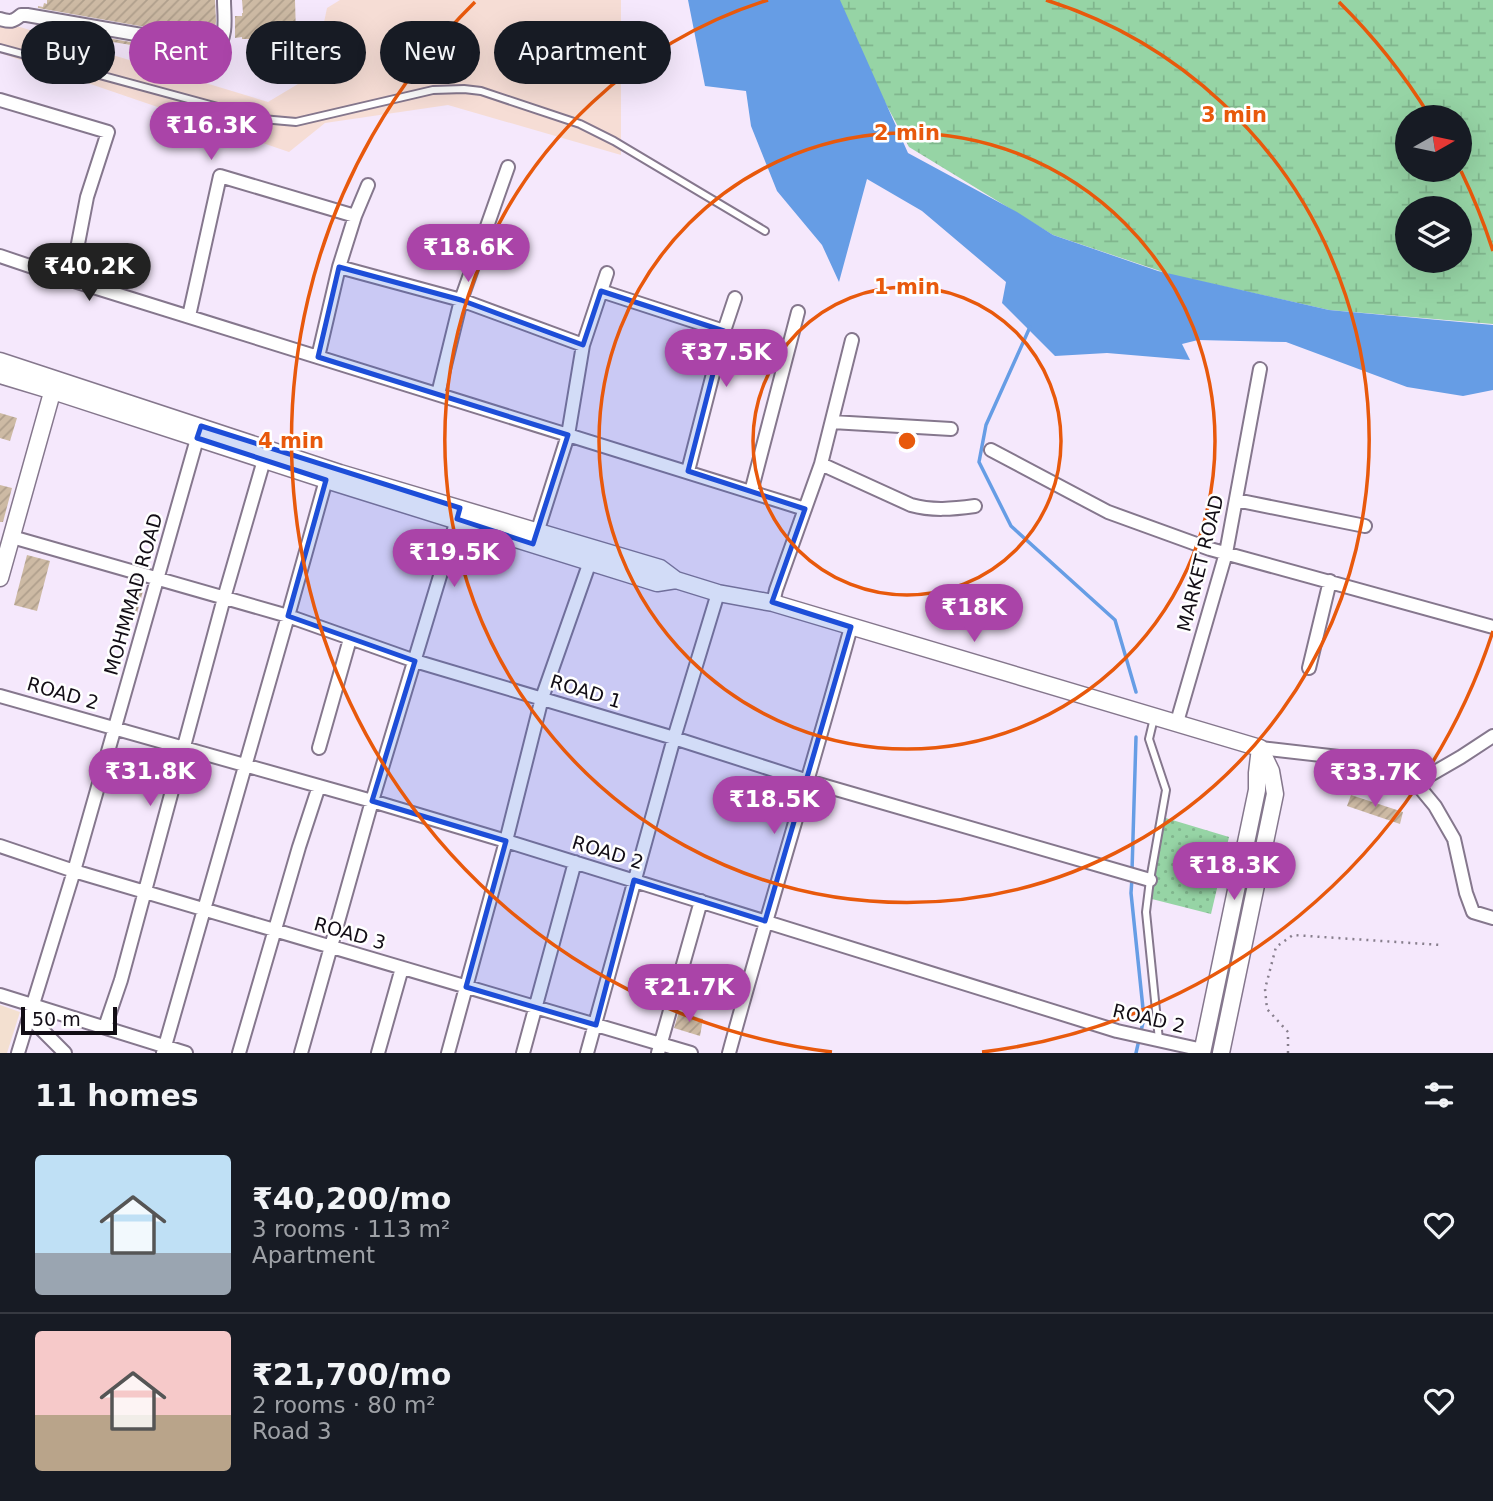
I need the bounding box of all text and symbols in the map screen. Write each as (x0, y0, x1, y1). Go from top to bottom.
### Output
chip: Buy (21, 21, 115, 84)
chip: Rent (129, 21, 232, 84)
chip: Filters (246, 21, 366, 84)
chip: New (380, 21, 480, 84)
chip: Apartment (494, 21, 671, 84)
pin: ₹16.3K (154, 102, 268, 162)
text: 3 min (1201, 103, 1267, 127)
north arrow (1395, 105, 1472, 182)
map controls (1395, 105, 1472, 273)
text: ₹16.3K (166, 112, 256, 138)
text: 2 min (874, 121, 940, 145)
button: layers (1395, 196, 1472, 273)
pin: ₹18.6K (411, 224, 525, 284)
text: ₹18.6K (423, 234, 513, 260)
pin: ₹40.2K (32, 244, 146, 303)
text: ₹40.2K (44, 253, 134, 279)
text: 1 min (874, 275, 940, 299)
pin: ₹37.5K (669, 330, 783, 389)
text: ₹37.5K (681, 339, 771, 365)
text: 4 min (258, 429, 324, 453)
centre of rings (895, 429, 919, 453)
street label: MARKET ROAD (1172, 492, 1228, 634)
street label: MOHMMAD ROAD (99, 510, 167, 678)
pin: ₹19.5K (397, 530, 511, 589)
text: ₹19.5K (409, 539, 499, 565)
pin: ₹18K (933, 584, 1015, 644)
text: ₹18K (941, 594, 1007, 620)
street label: ROAD 1 (548, 670, 624, 712)
street label: ROAD 2 (25, 672, 101, 714)
pin: ₹31.8K (93, 748, 207, 808)
pin: ₹33.7K (1318, 750, 1432, 809)
text: ₹31.8K (105, 758, 195, 784)
text: ₹33.7K (1330, 759, 1420, 785)
pin: ₹18.5K (717, 776, 831, 836)
text: ₹18.5K (729, 786, 819, 812)
street label: ROAD 2 (570, 831, 646, 873)
pin: ₹18.3K (1177, 842, 1291, 902)
text: ₹18.3K (1189, 852, 1279, 878)
street label: ROAD 3 (312, 912, 388, 954)
pin: ₹21.7K (632, 964, 746, 1024)
text: ₹21.7K (644, 974, 734, 1000)
street label: ROAD 2 (1111, 999, 1187, 1037)
scale bar (21, 1004, 117, 1036)
text: 50 m (32, 1008, 81, 1030)
icon: filters (1420, 1076, 1458, 1114)
text: 11 homes (35, 1078, 199, 1113)
text: ₹40,200/mo (252, 1181, 451, 1216)
icon: home (91, 1183, 175, 1267)
icon: heart (1420, 1206, 1458, 1244)
text: 3 rooms · 113 m² (252, 1216, 450, 1242)
text: Apartment (252, 1242, 375, 1268)
text: ₹21,700/mo (252, 1357, 451, 1392)
icon: home (91, 1359, 175, 1443)
icon: heart (1420, 1382, 1458, 1420)
text: 2 rooms · 80 m² (252, 1392, 436, 1418)
text: Road 3 (252, 1418, 332, 1444)

